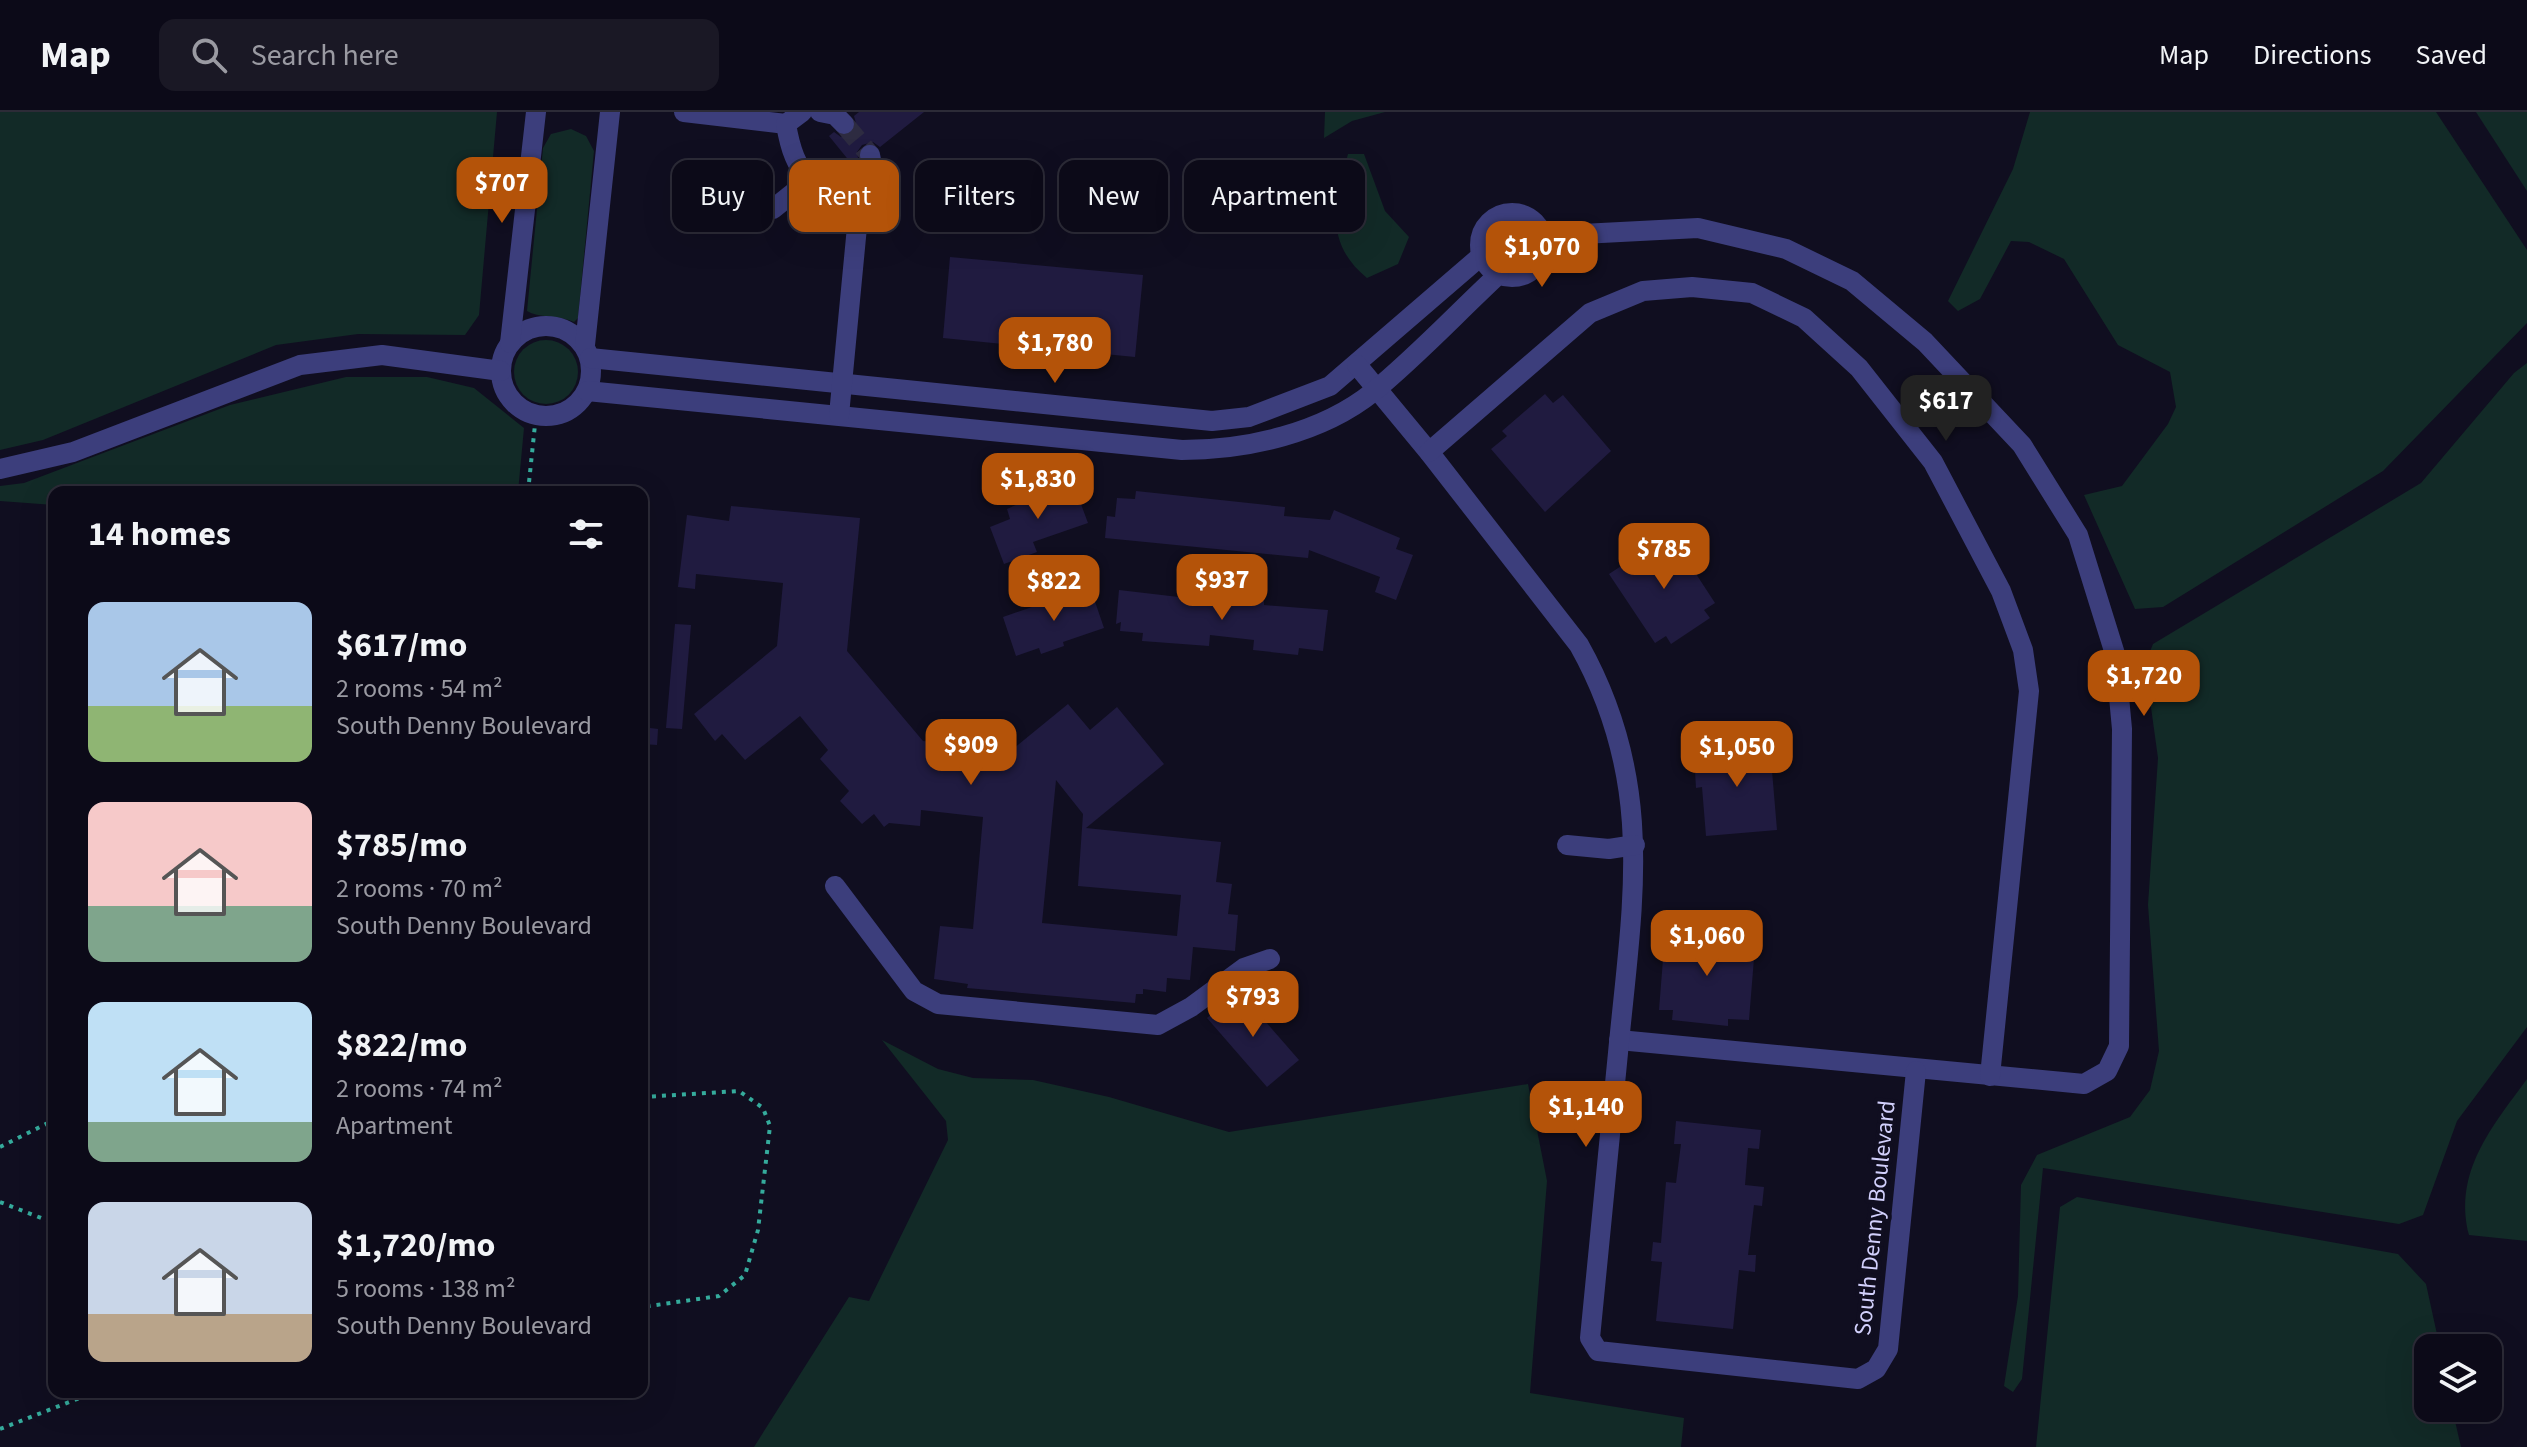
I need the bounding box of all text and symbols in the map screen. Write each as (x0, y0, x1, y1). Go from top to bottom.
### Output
search box (159, 19, 719, 91)
text: Map (40, 28, 111, 82)
icon: search (187, 33, 231, 77)
text: Search here (251, 34, 399, 77)
text: Map (2159, 35, 2209, 75)
text: Directions (2253, 35, 2372, 75)
text: Saved (2416, 35, 2487, 75)
pin: $707 (455, 157, 549, 225)
chip: Buy (672, 160, 773, 232)
chip: Rent (789, 160, 899, 232)
chip: Filters (915, 160, 1043, 232)
chip: New (1059, 160, 1168, 232)
chip: Apartment (1184, 160, 1365, 232)
text: $707 (475, 164, 529, 201)
pin: $1,070 (1477, 221, 1607, 289)
text: $1,070 (1504, 228, 1580, 265)
pin: $1,780 (990, 317, 1120, 385)
text: $1,780 (1017, 324, 1093, 361)
pin: $617 (1899, 375, 1993, 443)
text: $617 (1919, 382, 1973, 419)
pin: $1,830 (973, 453, 1103, 521)
text: $1,830 (1000, 460, 1076, 497)
text: 14 homes (88, 510, 231, 559)
icon: filters (564, 512, 608, 556)
pin: $785 (1617, 523, 1711, 591)
text: $785 (1637, 530, 1691, 567)
pin: $937 (1175, 554, 1269, 622)
pin: $822 (1007, 555, 1101, 623)
text: $937 (1195, 561, 1249, 598)
text: $822 (1027, 562, 1081, 599)
text: $617/mo (336, 621, 467, 670)
icon: home (152, 634, 248, 730)
pin: $1,720 (2079, 650, 2209, 718)
text: $1,720 (2106, 657, 2182, 694)
text: 2 rooms · 54 m² (336, 670, 503, 707)
text: South Denny Boulevard (336, 707, 592, 744)
pin: $909 (924, 719, 1018, 787)
pin: $1,050 (1672, 721, 1802, 789)
text: $909 (944, 726, 998, 763)
text: $1,050 (1699, 728, 1775, 765)
text: $785/mo (336, 821, 467, 870)
icon: home (152, 834, 248, 930)
text: 2 rooms · 70 m² (336, 870, 503, 907)
text: South Denny Boulevard (336, 907, 592, 944)
pin: $1,060 (1642, 910, 1772, 978)
text: $1,060 (1669, 917, 1745, 954)
pin: $793 (1206, 971, 1300, 1039)
text: $793 (1226, 978, 1280, 1015)
text: $822/mo (336, 1021, 467, 1070)
icon: home (152, 1034, 248, 1130)
text: 2 rooms · 74 m² (336, 1070, 503, 1107)
pin: $1,140 (1521, 1081, 1651, 1149)
text: $1,140 (1548, 1088, 1624, 1125)
street label: South Denny Boulevard (1845, 1099, 1905, 1337)
text: Apartment (336, 1107, 453, 1144)
text: $1,720/mo (336, 1221, 496, 1270)
icon: home (152, 1234, 248, 1330)
text: 5 rooms · 138 m² (336, 1270, 515, 1307)
text: South Denny Boulevard (336, 1307, 592, 1344)
map controls (2414, 1334, 2502, 1422)
button: layers (2414, 1334, 2502, 1422)

